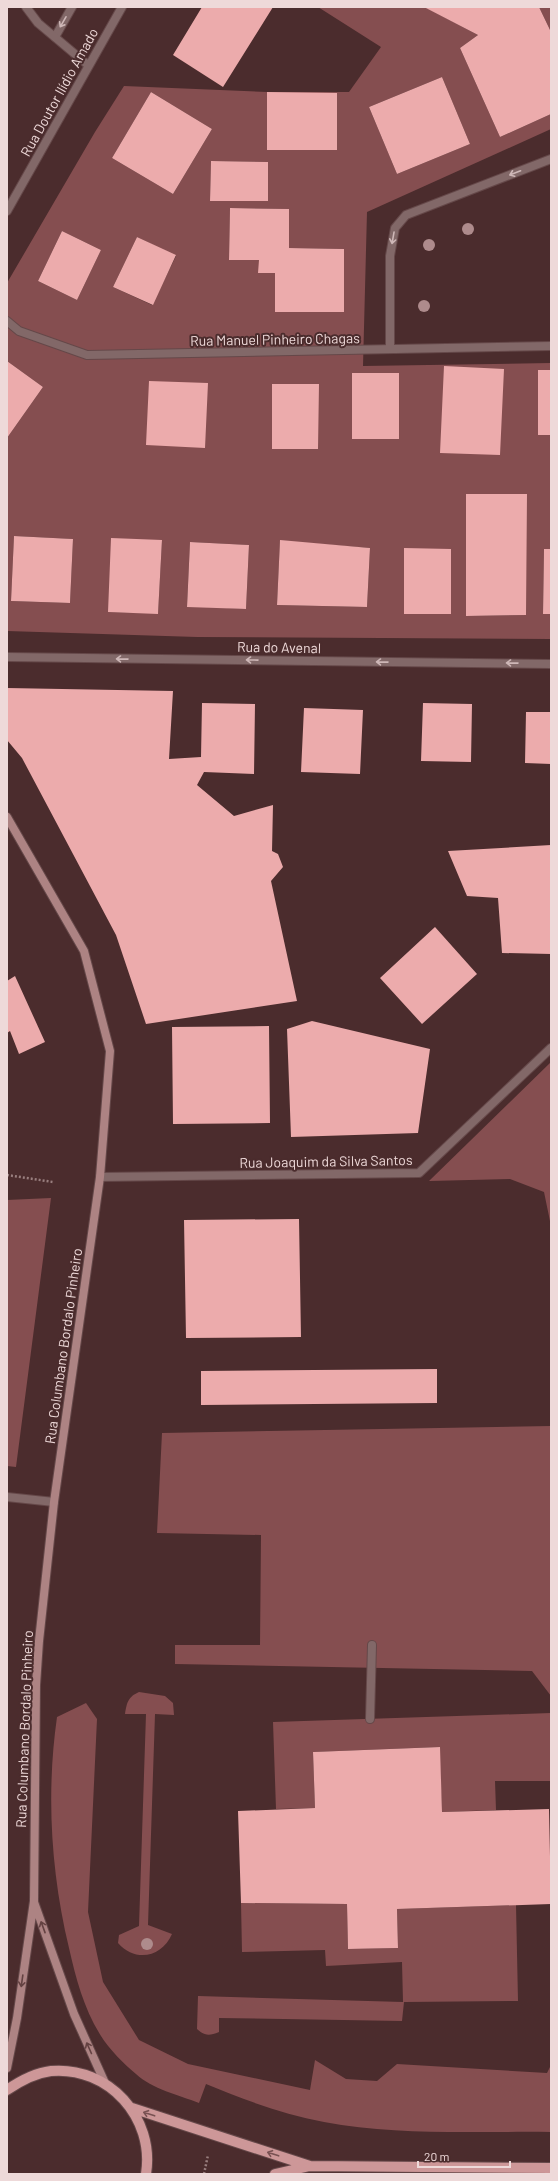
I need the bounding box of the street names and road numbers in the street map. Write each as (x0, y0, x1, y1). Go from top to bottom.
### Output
street label: Rua Doutor Ilídio Amado (17, 25, 101, 159)
street label: Rua Manuel Pinheiro Chagas (190, 329, 360, 349)
street label: Rua do Avenal (237, 638, 321, 656)
street label: Rua Joaquim da Silva Santos (239, 1151, 413, 1171)
street label: Rua Columbano Bordalo Pinheiro (41, 1247, 85, 1445)
street label: Rua Columbano Bordalo Pinheiro (12, 1630, 36, 1828)

